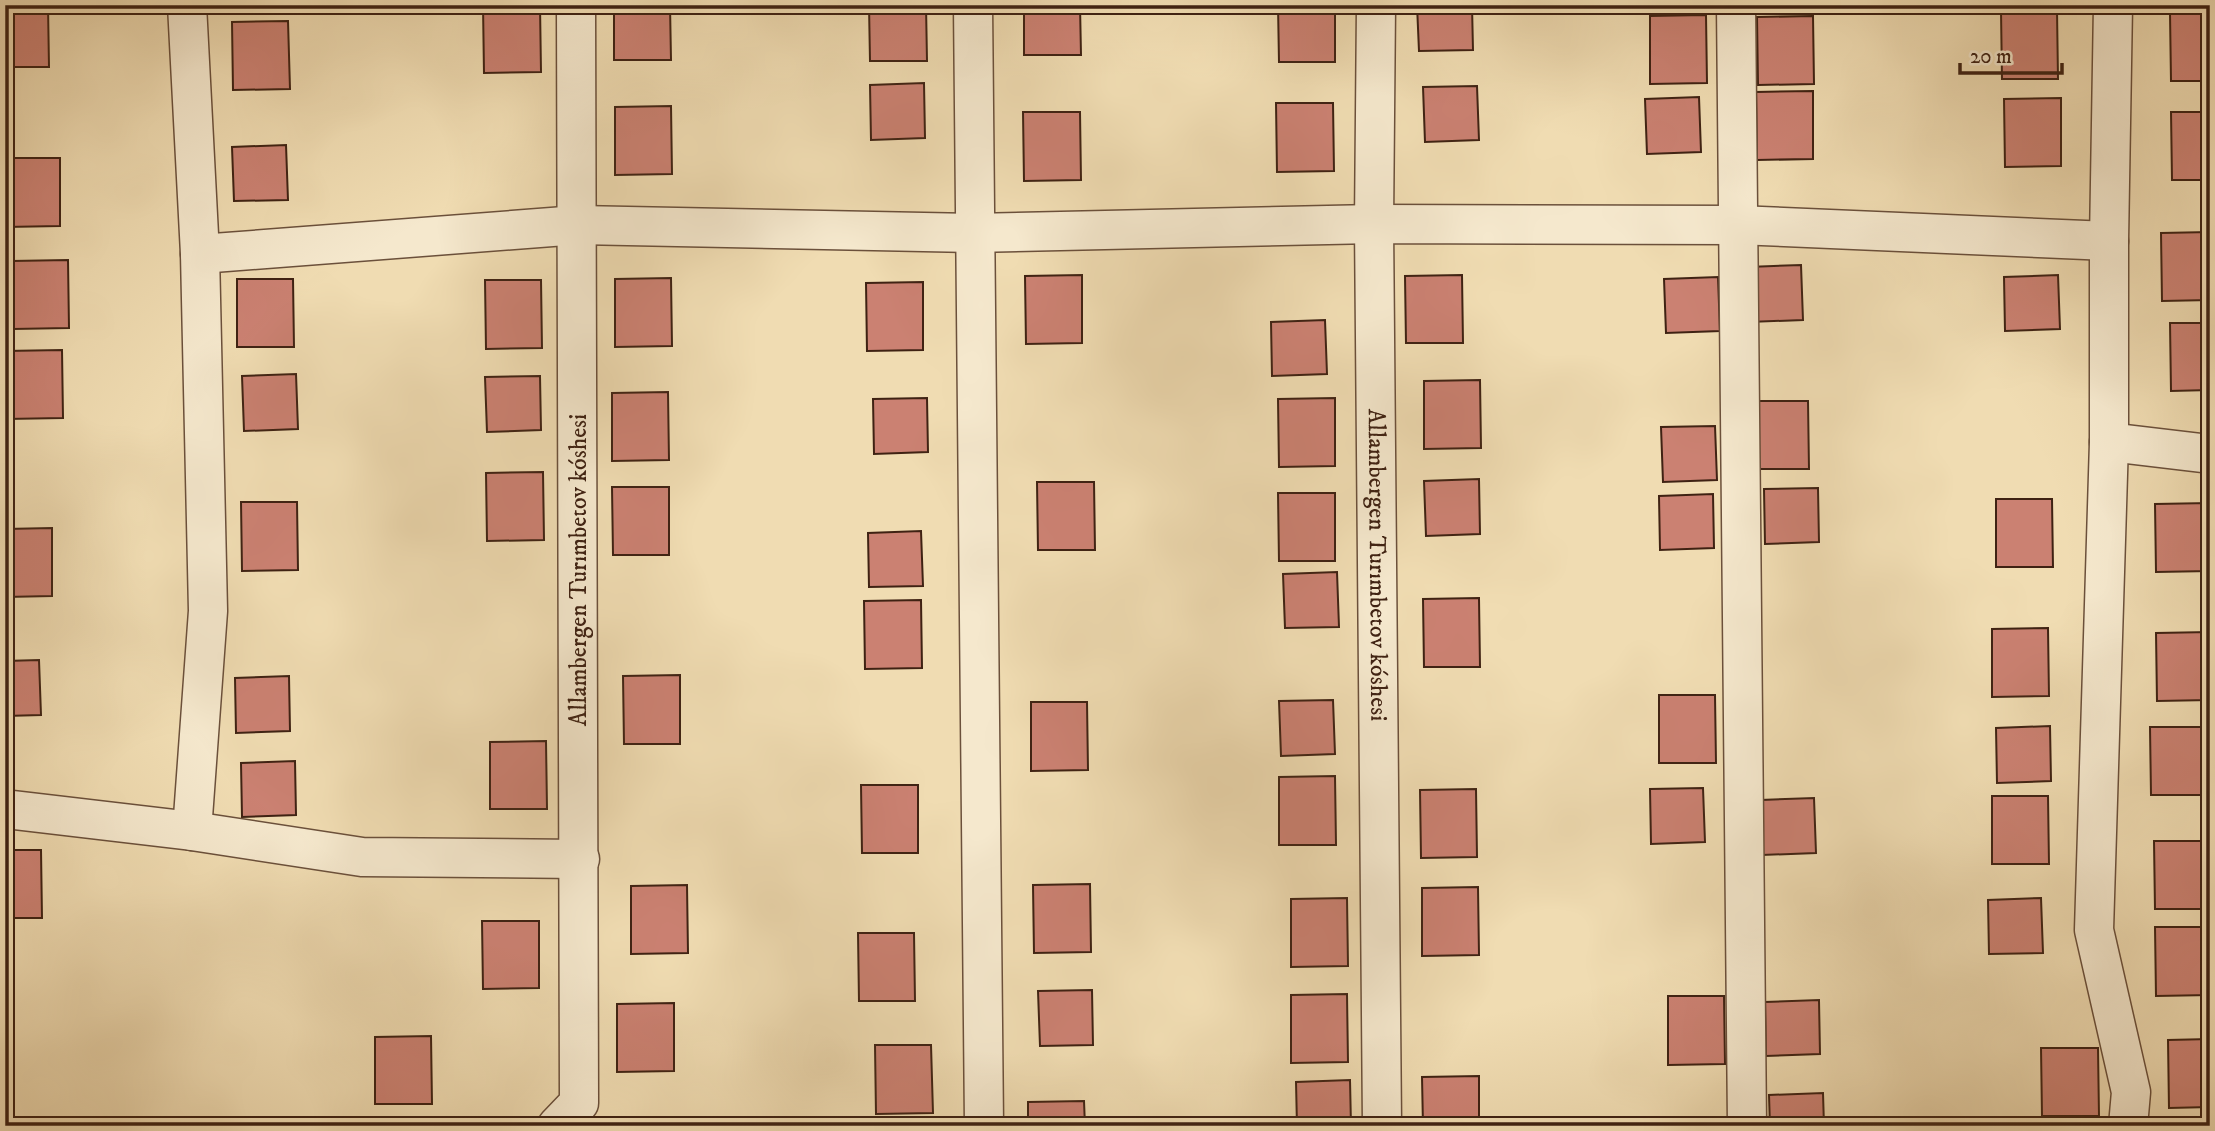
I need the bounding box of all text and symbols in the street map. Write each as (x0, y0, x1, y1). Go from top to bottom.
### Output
scale bar (1960, 32, 2061, 76)
text: 20 m (1970, 44, 2012, 70)
street label: Allambergen Turımbetov kóshesi (1361, 408, 1393, 721)
street label: Allambergen Turımbetov kóshesi (564, 414, 594, 726)

